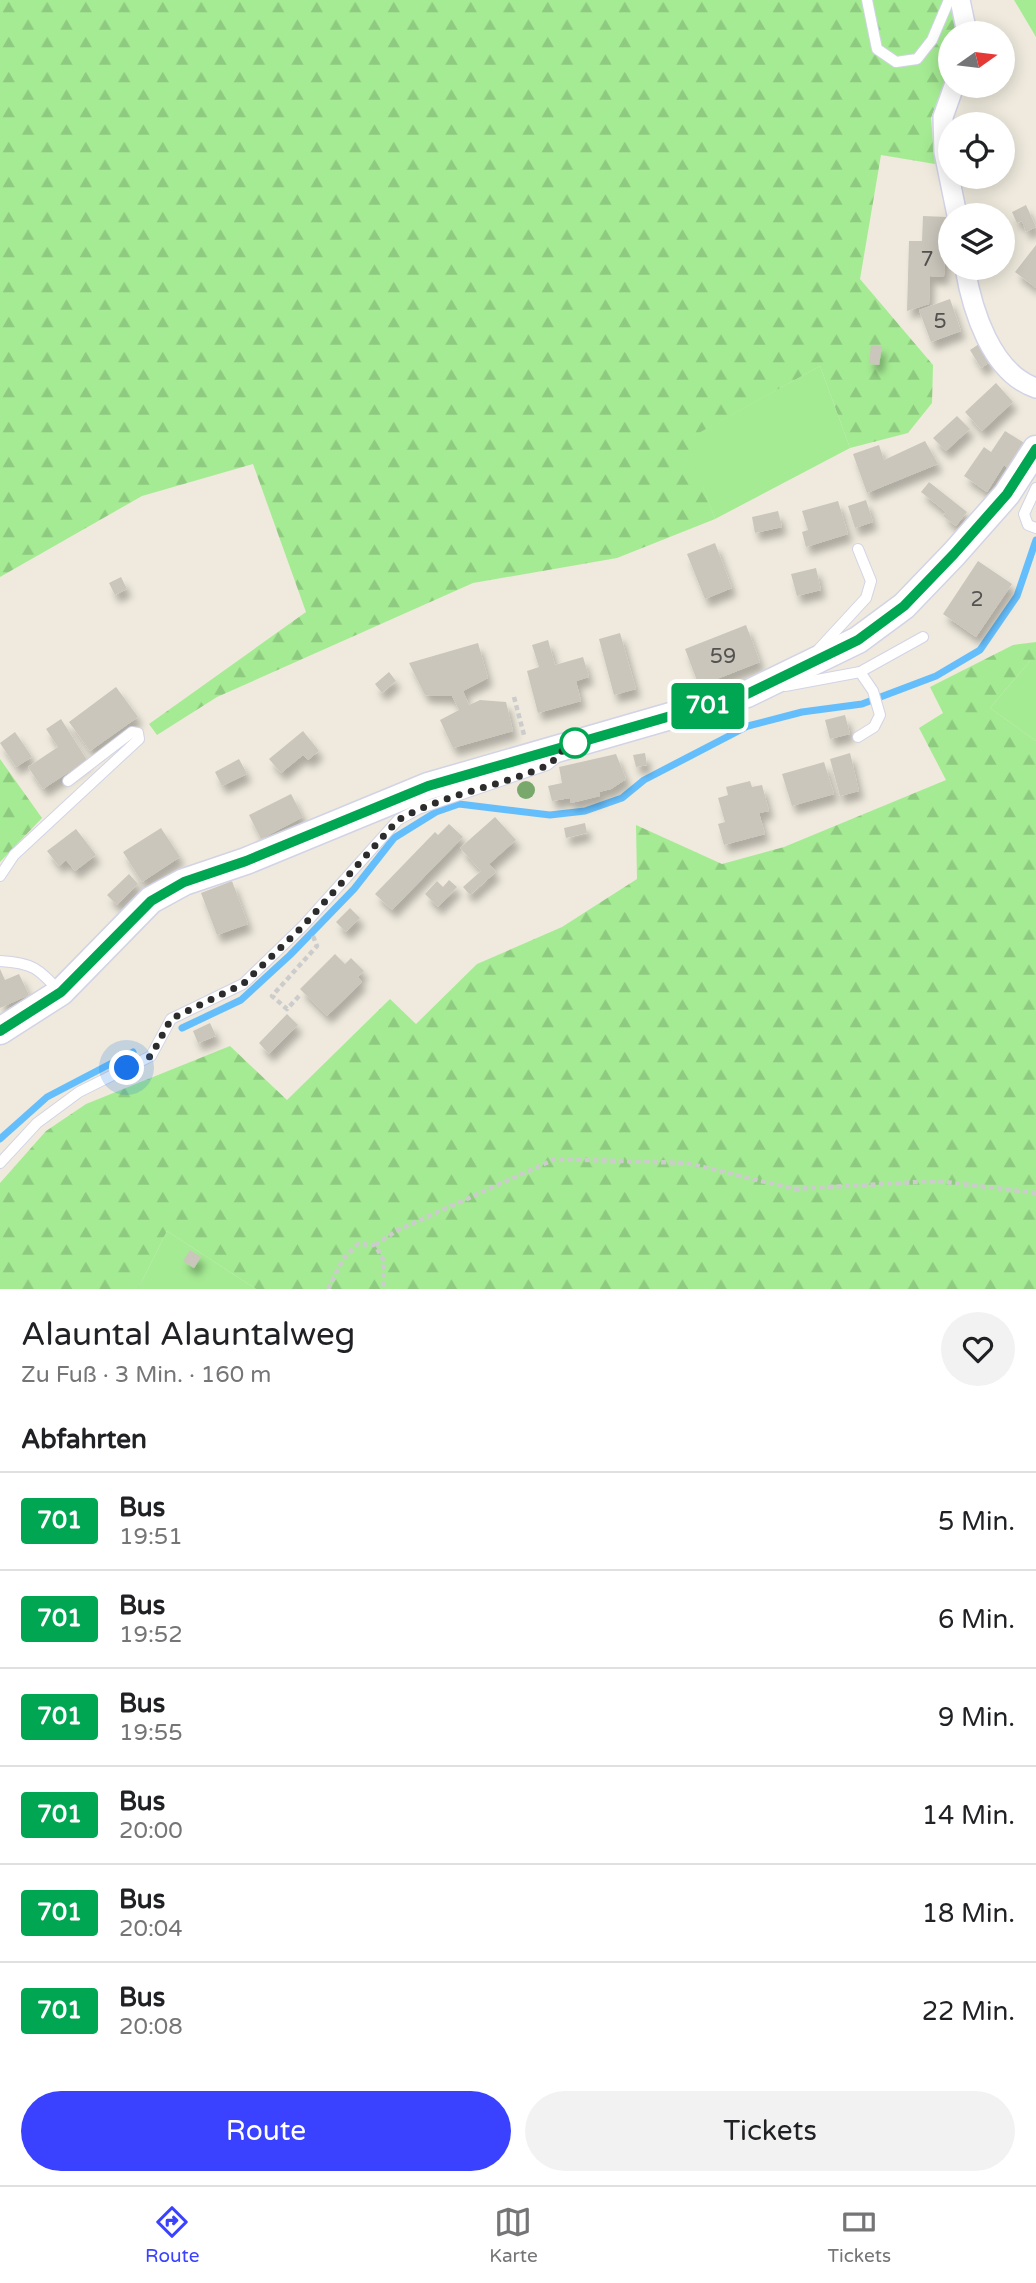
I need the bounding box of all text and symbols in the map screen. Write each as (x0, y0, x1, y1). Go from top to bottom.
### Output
north arrow (938, 21, 1015, 98)
map controls (938, 21, 1015, 280)
button: locate (938, 112, 1015, 189)
button: layers (938, 203, 1015, 280)
house number: 7 (920, 247, 934, 272)
house number: 5 (933, 309, 947, 334)
house number: 2 (970, 587, 984, 612)
house number: 59 (710, 644, 736, 669)
line badge: 701 (668, 683, 748, 729)
text: 701 (685, 691, 731, 720)
unlabelled marker (560, 728, 590, 758)
your location (109, 1050, 144, 1085)
button: heart (941, 1312, 1015, 1386)
text: Alauntal Alauntalweg (21, 1315, 355, 1354)
text: Zu Fuß · 3 Min. · 160 m (21, 1361, 271, 1389)
text: Abfahrten (21, 1424, 147, 1455)
text: Bus (119, 1492, 165, 1523)
text: 701 (37, 1506, 82, 1535)
text: 5 Min. (938, 1506, 1015, 1537)
text: 19:51 (119, 1523, 183, 1551)
text: Bus (119, 1590, 165, 1621)
text: 701 (37, 1604, 82, 1633)
text: 6 Min. (938, 1604, 1015, 1635)
text: 19:52 (119, 1621, 183, 1649)
text: Bus (119, 1688, 165, 1719)
text: 701 (37, 1702, 82, 1731)
text: 9 Min. (938, 1702, 1015, 1733)
text: 19:55 (119, 1719, 183, 1747)
text: Bus (119, 1786, 165, 1817)
text: 701 (37, 1800, 82, 1829)
text: 14 Min. (922, 1800, 1015, 1831)
text: 20:00 (119, 1817, 183, 1845)
text: Bus (119, 1884, 165, 1915)
text: 701 (37, 1898, 82, 1927)
text: 18 Min. (922, 1898, 1015, 1929)
text: 20:04 (119, 1915, 183, 1943)
text: Bus (119, 1982, 165, 2013)
text: 701 (37, 1996, 82, 2025)
text: 22 Min. (922, 1996, 1015, 2027)
text: 20:08 (119, 2013, 183, 2041)
button: Route (21, 2091, 511, 2171)
button: Tickets (525, 2091, 1015, 2171)
tab: Route (145, 2203, 199, 2267)
tab: Karte (489, 2203, 538, 2267)
tab: Tickets (828, 2203, 891, 2267)

